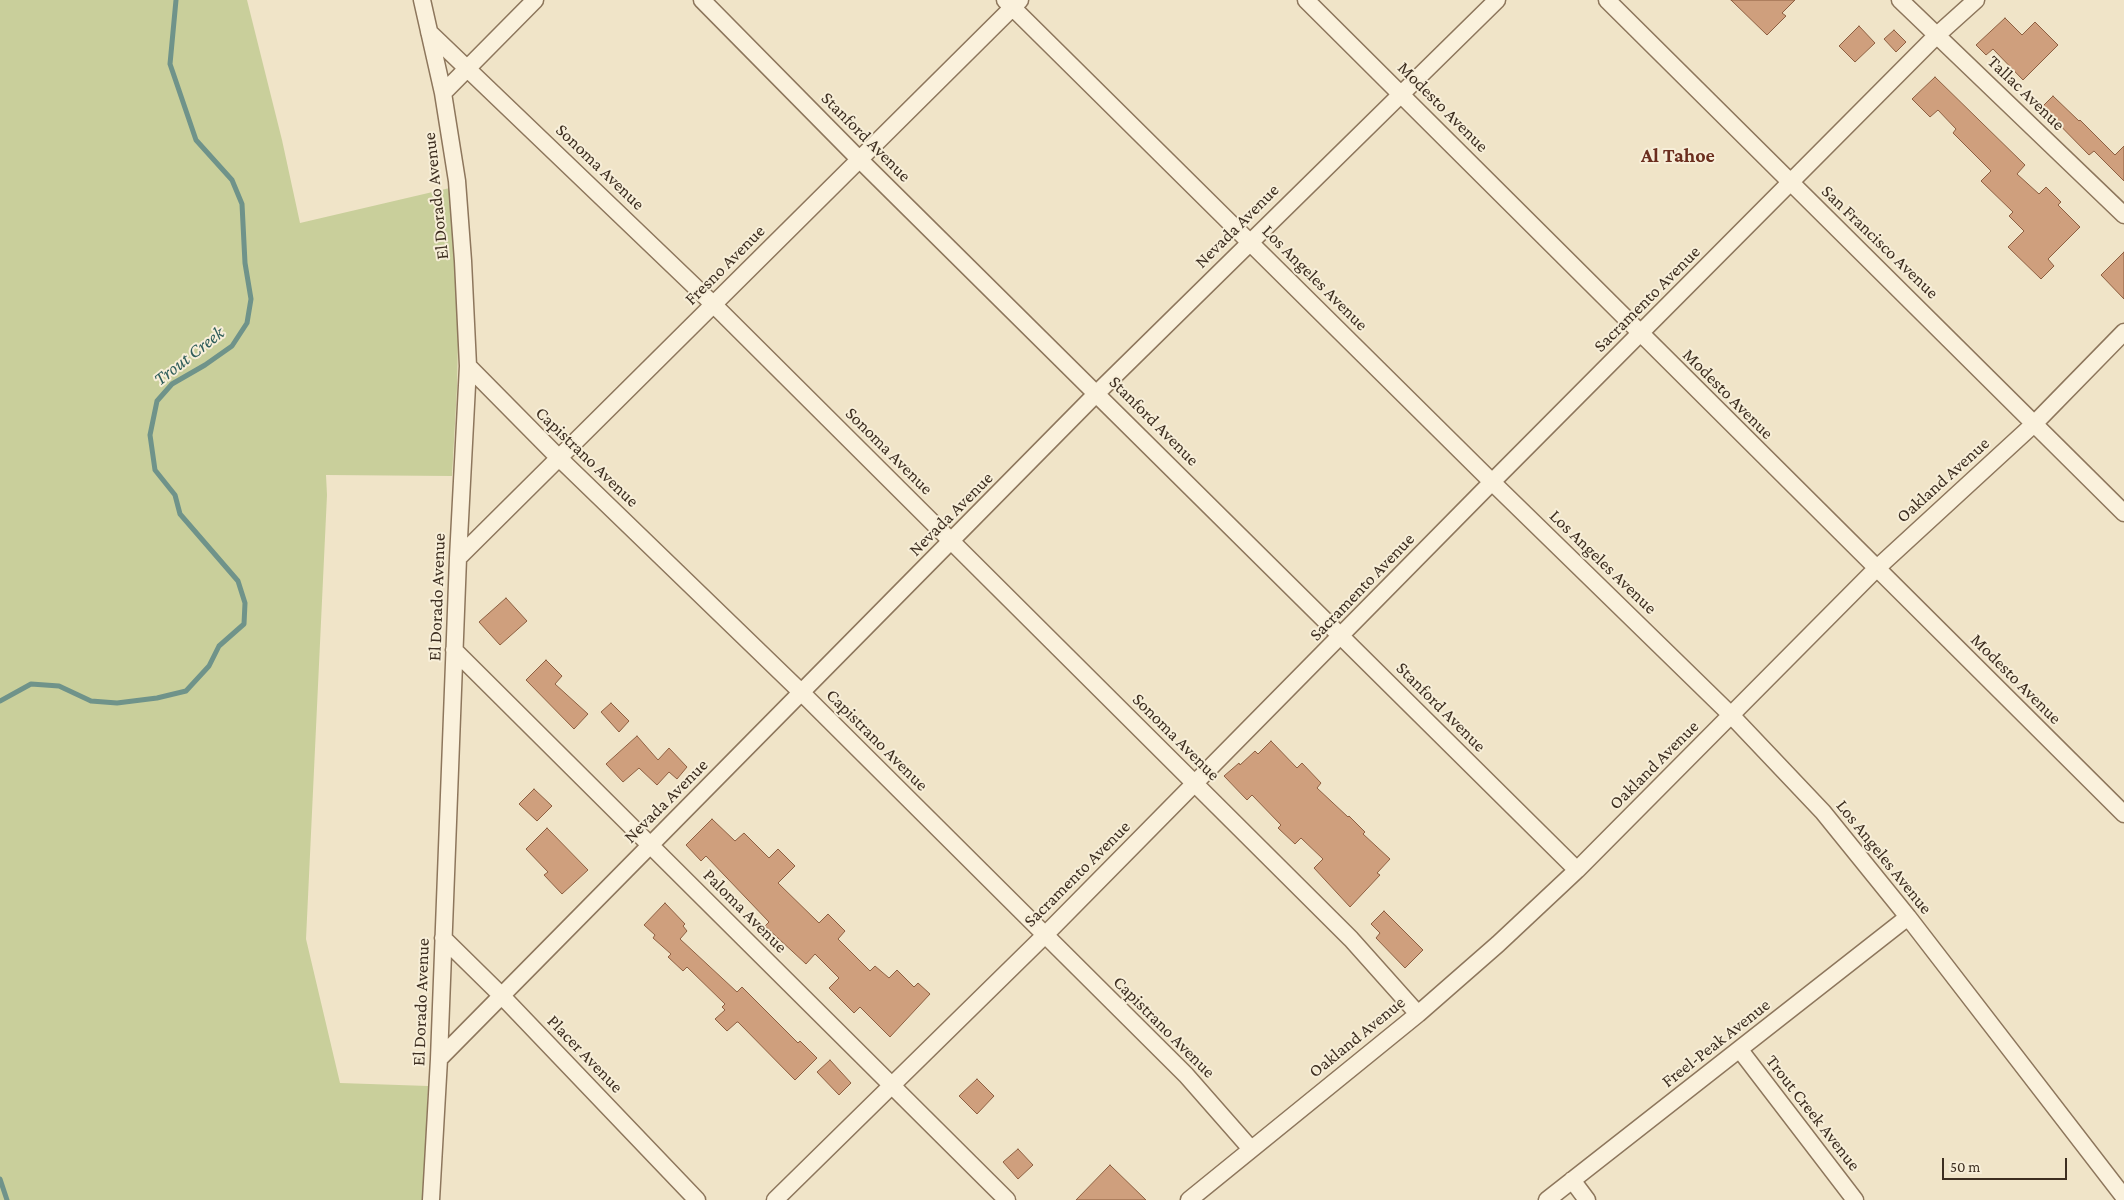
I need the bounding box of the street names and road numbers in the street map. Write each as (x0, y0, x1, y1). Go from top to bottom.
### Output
street label: Tallac Avenue (1983, 51, 2069, 135)
street label: Modesto Avenue (1393, 57, 1493, 157)
street label: Stanford Avenue (817, 88, 915, 186)
street label: Sonoma Avenue (551, 119, 649, 215)
street label: El Dorado Avenue (419, 131, 453, 261)
street label: Nevada Avenue (1190, 179, 1284, 273)
street label: San Francisco Avenue (1817, 181, 1943, 303)
street label: Fresno Avenue (680, 220, 770, 310)
street label: Los Angeles Avenue (1258, 221, 1372, 335)
street label: Sacramento Avenue (1589, 241, 1705, 357)
street label: Modesto Avenue (1678, 344, 1778, 444)
street label: Stanford Avenue (1105, 372, 1203, 470)
street label: Capistrano Avenue (531, 402, 643, 512)
street label: Sonoma Avenue (841, 403, 937, 499)
street label: Oakland Avenue (1892, 433, 1994, 527)
street label: Nevada Avenue (904, 467, 998, 561)
street label: Los Angeles Avenue (1545, 505, 1661, 619)
street label: Sacramento Avenue (1305, 528, 1419, 646)
street label: El Dorado Avenue (424, 533, 450, 661)
street label: Modesto Avenue (1966, 629, 2066, 729)
street label: Stanford Avenue (1392, 658, 1490, 756)
street label: Capistrano Avenue (821, 684, 933, 796)
street label: Sonoma Avenue (1128, 689, 1224, 785)
street label: Oakland Avenue (1605, 716, 1703, 814)
street label: Nevada Avenue (619, 754, 713, 848)
street label: Los Angeles Avenue (1831, 795, 1937, 919)
street label: Sacramento Avenue (1019, 816, 1135, 932)
street label: Paloma Avenue (698, 864, 792, 958)
street label: El Dorado Avenue (408, 938, 434, 1066)
street label: Capistrano Avenue (1108, 971, 1220, 1083)
street label: Oakland Avenue (1305, 992, 1409, 1082)
street label: Freel-Peak Avenue (1657, 994, 1775, 1092)
street label: Placer Avenue (542, 1010, 628, 1098)
street label: Trout Creek Avenue (1761, 1051, 1865, 1175)

